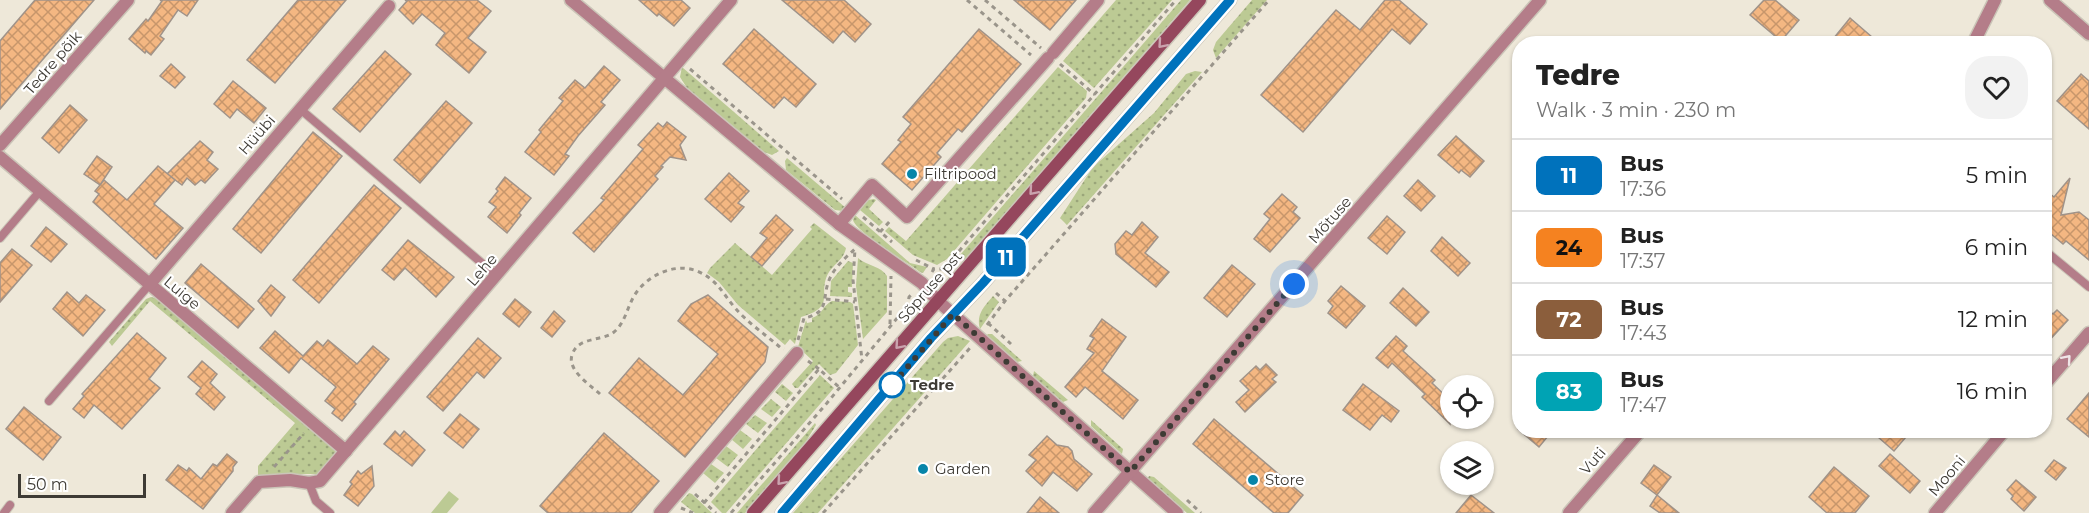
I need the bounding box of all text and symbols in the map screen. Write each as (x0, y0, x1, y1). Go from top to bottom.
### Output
street label: Tedre põik (20, 27, 86, 98)
one-way arrow (1158, 37, 1169, 48)
button: heart (1965, 56, 2028, 119)
text: Tedre (1536, 58, 1620, 92)
text: Walk · 3 min · 230 m (1536, 98, 1736, 122)
street label: Hüübi (234, 111, 279, 158)
text: Bus (1620, 150, 1664, 177)
text: 5 min (1966, 162, 2028, 189)
text: 11 (1561, 163, 1577, 188)
place label: Filtripood (924, 164, 997, 183)
marker: Filtripood (905, 167, 919, 181)
text: 17:36 (1620, 177, 1666, 201)
one-way arrow (1030, 184, 1041, 195)
street label: Mõtuse (1304, 192, 1355, 247)
text: Bus (1620, 222, 1664, 249)
text: 6 min (1965, 234, 2028, 261)
text: 24 (1556, 235, 1582, 260)
line badge: 11 (979, 238, 1033, 276)
text: 11 (998, 245, 1014, 270)
street label: Sõpruse pst (893, 247, 966, 326)
street label: Lehe (462, 249, 501, 290)
text: 17:37 (1620, 249, 1666, 273)
your location (1279, 269, 1309, 299)
street label: Luige (160, 272, 205, 313)
text: Bus (1620, 294, 1664, 321)
text: 12 min (1958, 306, 2028, 333)
text: 72 (1556, 307, 1582, 332)
text: 17:43 (1620, 321, 1667, 345)
one-way arrow (895, 338, 906, 349)
one-way arrow (2060, 355, 2071, 366)
text: Bus (1620, 366, 1664, 393)
marker: Tedre (879, 372, 905, 398)
place label: Tedre (910, 375, 954, 394)
map controls (1440, 375, 1494, 495)
button: locate (1440, 375, 1494, 429)
text: 16 min (1957, 378, 2028, 405)
text: 83 (1556, 379, 1582, 404)
text: 17:47 (1620, 393, 1667, 417)
button: layers (1440, 441, 1494, 495)
street label: Vuti (1576, 443, 1610, 478)
street label: Mooni (1924, 451, 1969, 500)
place label: Garden (935, 459, 991, 478)
marker: Garden (916, 462, 930, 476)
place label: Store (1265, 470, 1304, 489)
scale bar (18, 471, 146, 498)
marker: Store (1246, 473, 1260, 487)
one-way arrow (777, 474, 788, 485)
text: 50 m (27, 475, 68, 494)

